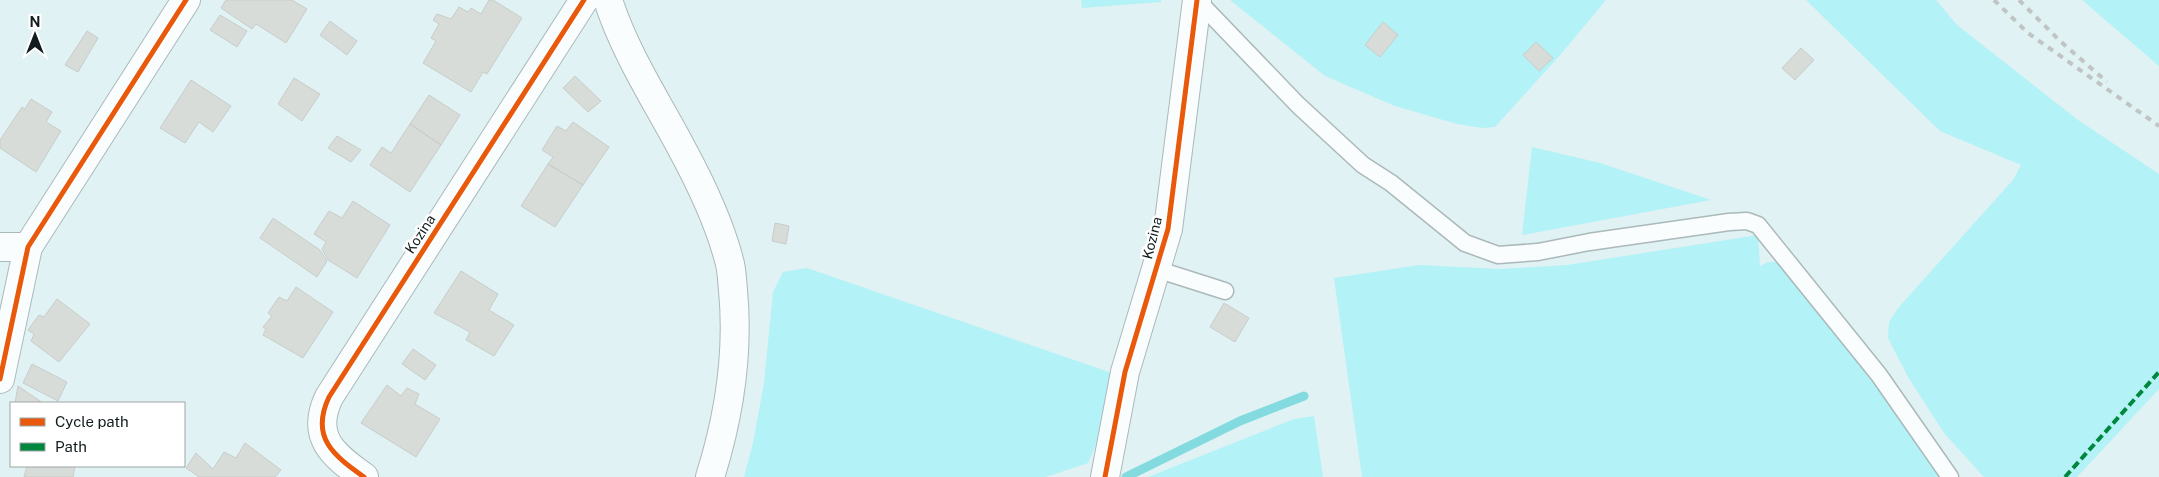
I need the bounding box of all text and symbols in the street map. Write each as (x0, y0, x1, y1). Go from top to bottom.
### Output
north arrow (10, 10, 60, 60)
text: N (30, 14, 40, 30)
street label: Kozina (402, 212, 438, 256)
street label: Kozina (1139, 215, 1165, 261)
legend (10, 402, 185, 467)
text: Cycle path (55, 413, 129, 430)
text: Path (55, 438, 87, 455)

